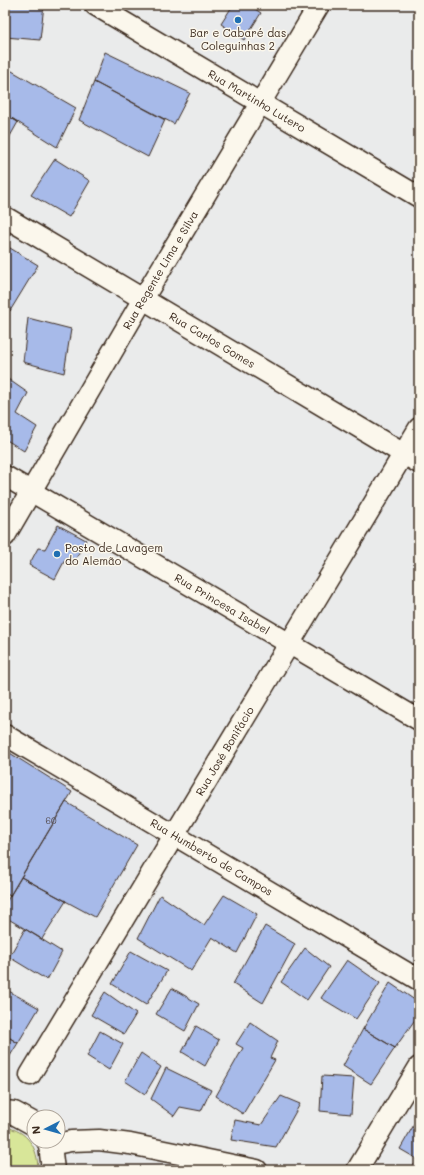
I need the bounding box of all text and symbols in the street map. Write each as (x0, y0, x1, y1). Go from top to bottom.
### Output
marker: Bar e Cabaré das Coleguinhas 2 (233, 15, 243, 25)
place label: Bar e Cabaré das Coleguinhas 2 (190, 25, 286, 53)
street label: Rua Martinho Lutero (206, 66, 309, 135)
street label: Rua Regente Lima e Silva (119, 208, 201, 332)
street label: Rua Carlos Gomes (167, 308, 258, 371)
place label: Posto de Lavagem do Alemão (65, 540, 163, 568)
marker: Posto de Lavagem do Alemão (52, 549, 62, 559)
street label: Rua Princesa Isabel (172, 570, 273, 637)
street label: Rua José Bonifácio (192, 703, 257, 798)
house number: 60 (46, 815, 57, 826)
street label: Rua Humberto de Campos (148, 815, 276, 899)
north arrow (26, 1109, 66, 1149)
text: N (28, 1125, 43, 1135)

